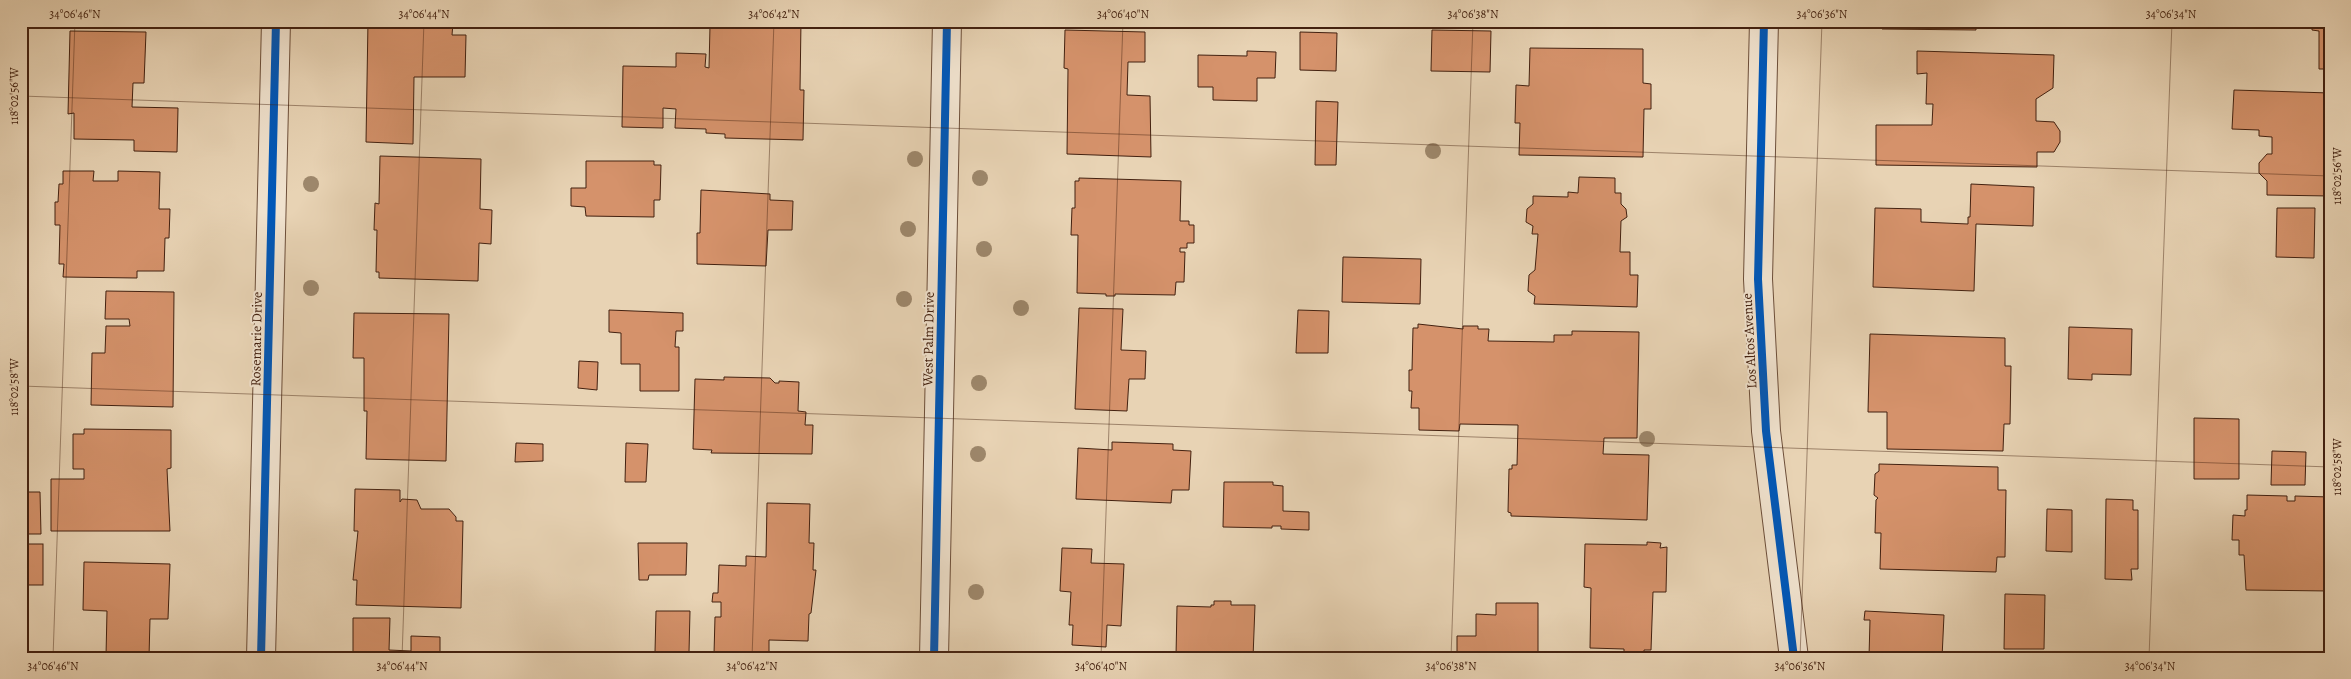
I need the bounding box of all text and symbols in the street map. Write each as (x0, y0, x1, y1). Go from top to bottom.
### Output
text: 34°06'46"N (49, 6, 101, 22)
text: 34°06'44"N (398, 6, 450, 22)
text: 34°06'42"N (748, 6, 800, 22)
text: 34°06'40"N (1097, 6, 1149, 22)
text: 34°06'38"N (1447, 6, 1499, 22)
text: 34°06'36"N (1797, 6, 1848, 22)
text: 34°06'34"N (2146, 6, 2197, 22)
text: 118°02'56"W (6, 67, 22, 125)
text: 118°02'56"W (2329, 147, 2345, 205)
street label: Rosemarie Drive (246, 291, 267, 387)
street label: West Palm Drive (918, 292, 939, 387)
street label: Los Altos Avenue (1738, 293, 1761, 389)
text: 118°02'58"W (6, 357, 22, 416)
text: 118°02'58"W (2329, 437, 2345, 496)
text: 34°06'46"N (27, 658, 79, 674)
text: 34°06'44"N (376, 658, 428, 674)
text: 34°06'42"N (726, 658, 778, 674)
text: 34°06'40"N (1075, 658, 1127, 674)
text: 34°06'38"N (1425, 658, 1477, 674)
text: 34°06'36"N (1775, 658, 1826, 674)
text: 34°06'34"N (2125, 658, 2176, 674)

